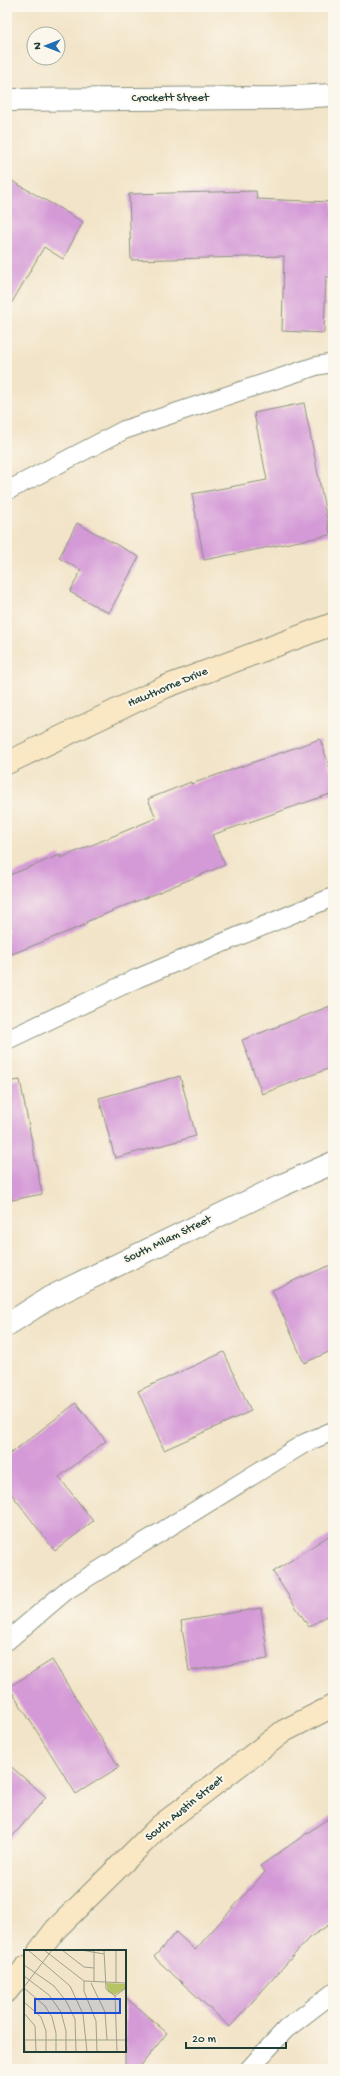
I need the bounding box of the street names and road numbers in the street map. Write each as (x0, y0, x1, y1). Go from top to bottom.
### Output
street label: Crockett Street (131, 92, 210, 106)
street label: Hawthorne Drive (126, 665, 211, 711)
street label: South Milam Street (122, 1212, 215, 1267)
street label: South Austin Street (143, 1772, 228, 1845)

